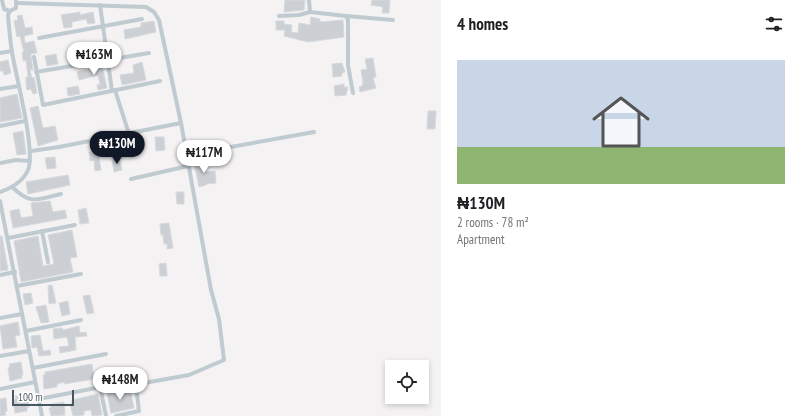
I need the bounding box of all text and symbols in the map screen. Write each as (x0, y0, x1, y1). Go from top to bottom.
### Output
text: 4 homes (457, 13, 508, 35)
icon: filters (763, 13, 785, 35)
pin: ₦163M (66, 42, 122, 76)
text: ₦163M (76, 46, 112, 63)
icon: home (585, 86, 657, 158)
pin: ₦130M (89, 131, 145, 165)
text: ₦130M (99, 135, 135, 152)
pin: ₦117M (176, 140, 232, 174)
text: ₦117M (186, 144, 222, 161)
text: ₦130M (457, 192, 505, 214)
text: 2 rooms · 78 m² (457, 214, 529, 231)
text: Apartment (457, 231, 505, 248)
map controls (385, 360, 429, 404)
button: locate (385, 360, 429, 404)
pin: ₦148M (92, 367, 148, 401)
text: ₦148M (102, 371, 138, 388)
scale bar (12, 388, 74, 407)
text: 100 m (18, 390, 42, 404)

